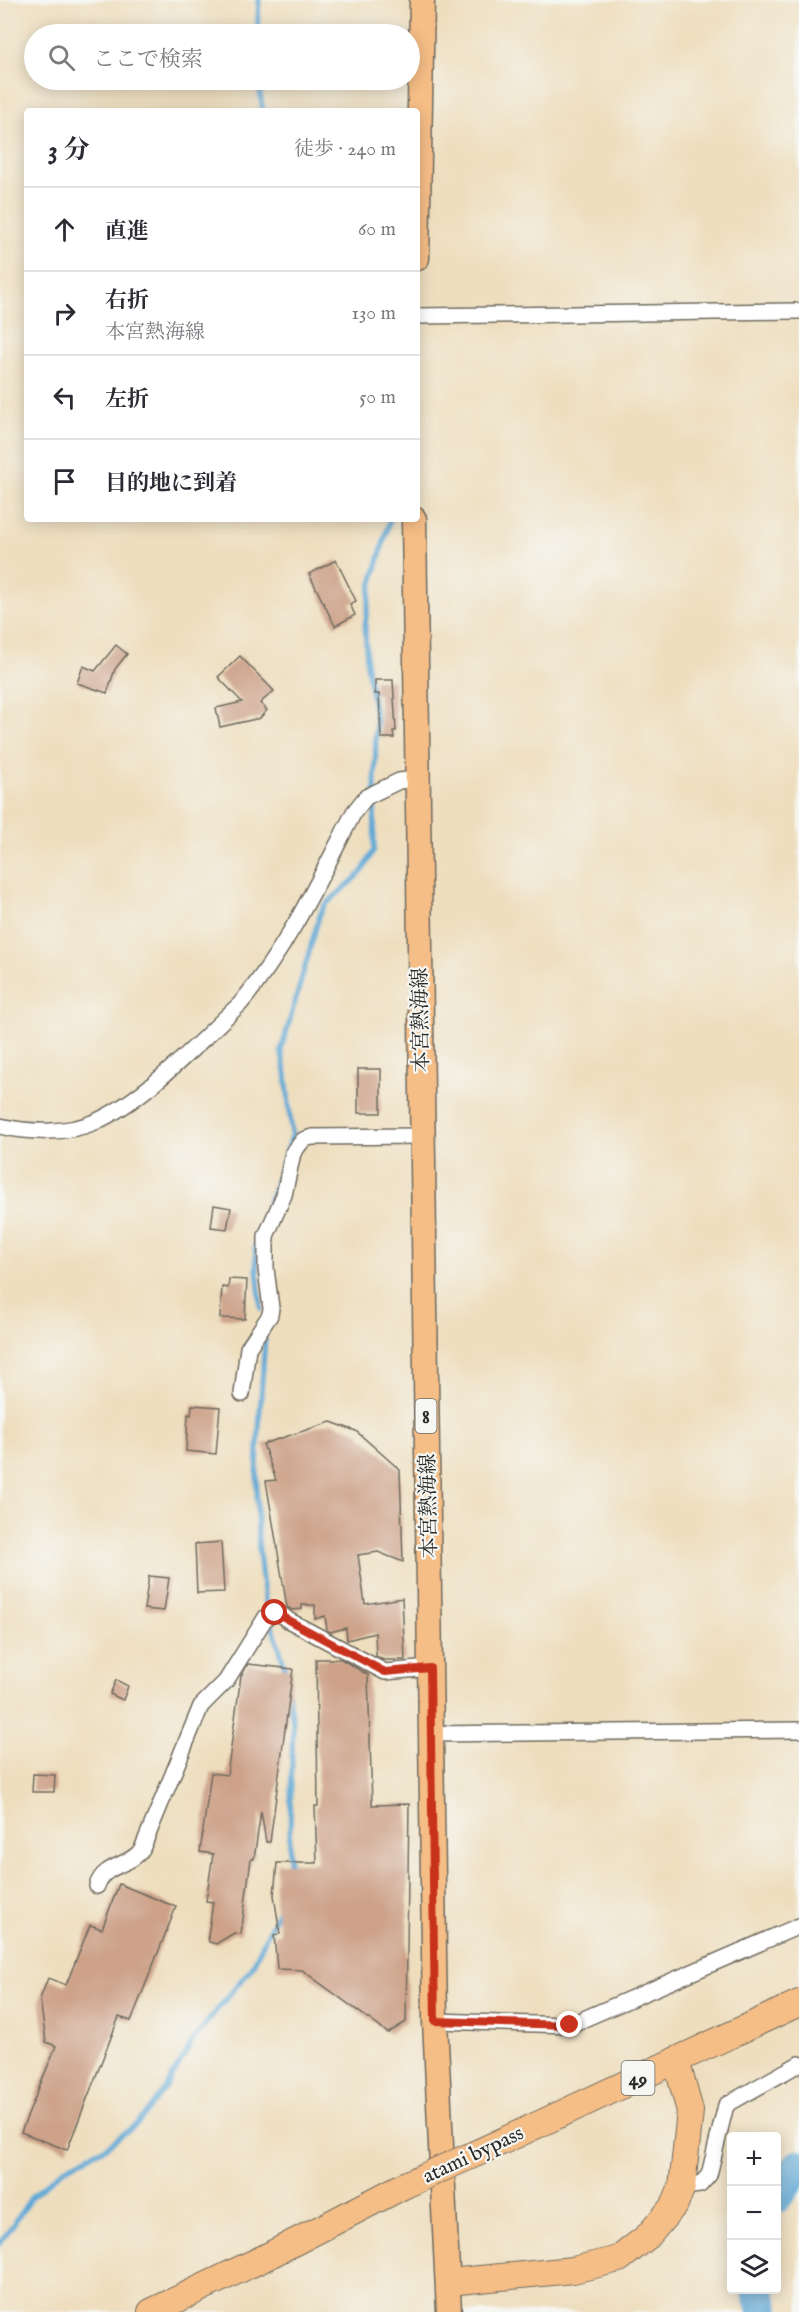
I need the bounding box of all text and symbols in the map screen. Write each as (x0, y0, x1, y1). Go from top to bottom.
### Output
search box (24, 24, 420, 90)
icon: search (45, 41, 78, 74)
text: ここで検索 (93, 46, 203, 74)
text: 3 分 (48, 134, 89, 167)
text: 徒歩 · 240 m (294, 137, 396, 162)
icon: ahead (48, 213, 81, 246)
text: 60 m (358, 217, 396, 242)
text: 直進 (105, 218, 149, 246)
text: 右折 (105, 287, 149, 315)
icon: right (48, 297, 81, 330)
text: 130 m (351, 301, 396, 326)
text: 本宮熱海線 (105, 320, 205, 345)
icon: left (48, 381, 81, 414)
text: 50 m (359, 385, 396, 410)
text: 左折 (105, 386, 149, 414)
icon: arrive (48, 465, 81, 498)
text: 目的地に到着 (105, 470, 237, 498)
street label: 本宮熱海線 (407, 967, 436, 1073)
road number: 8 (416, 1399, 436, 1433)
street label: 本宮熱海線 (415, 1453, 444, 1559)
route start (261, 1599, 287, 1625)
route end (556, 2011, 582, 2037)
road number: 49 (622, 2061, 654, 2095)
street label: atami bypass (419, 2120, 528, 2190)
map controls (727, 2132, 781, 2294)
button: + (727, 2132, 781, 2186)
button: − (727, 2186, 781, 2240)
button: layers (727, 2240, 781, 2294)

